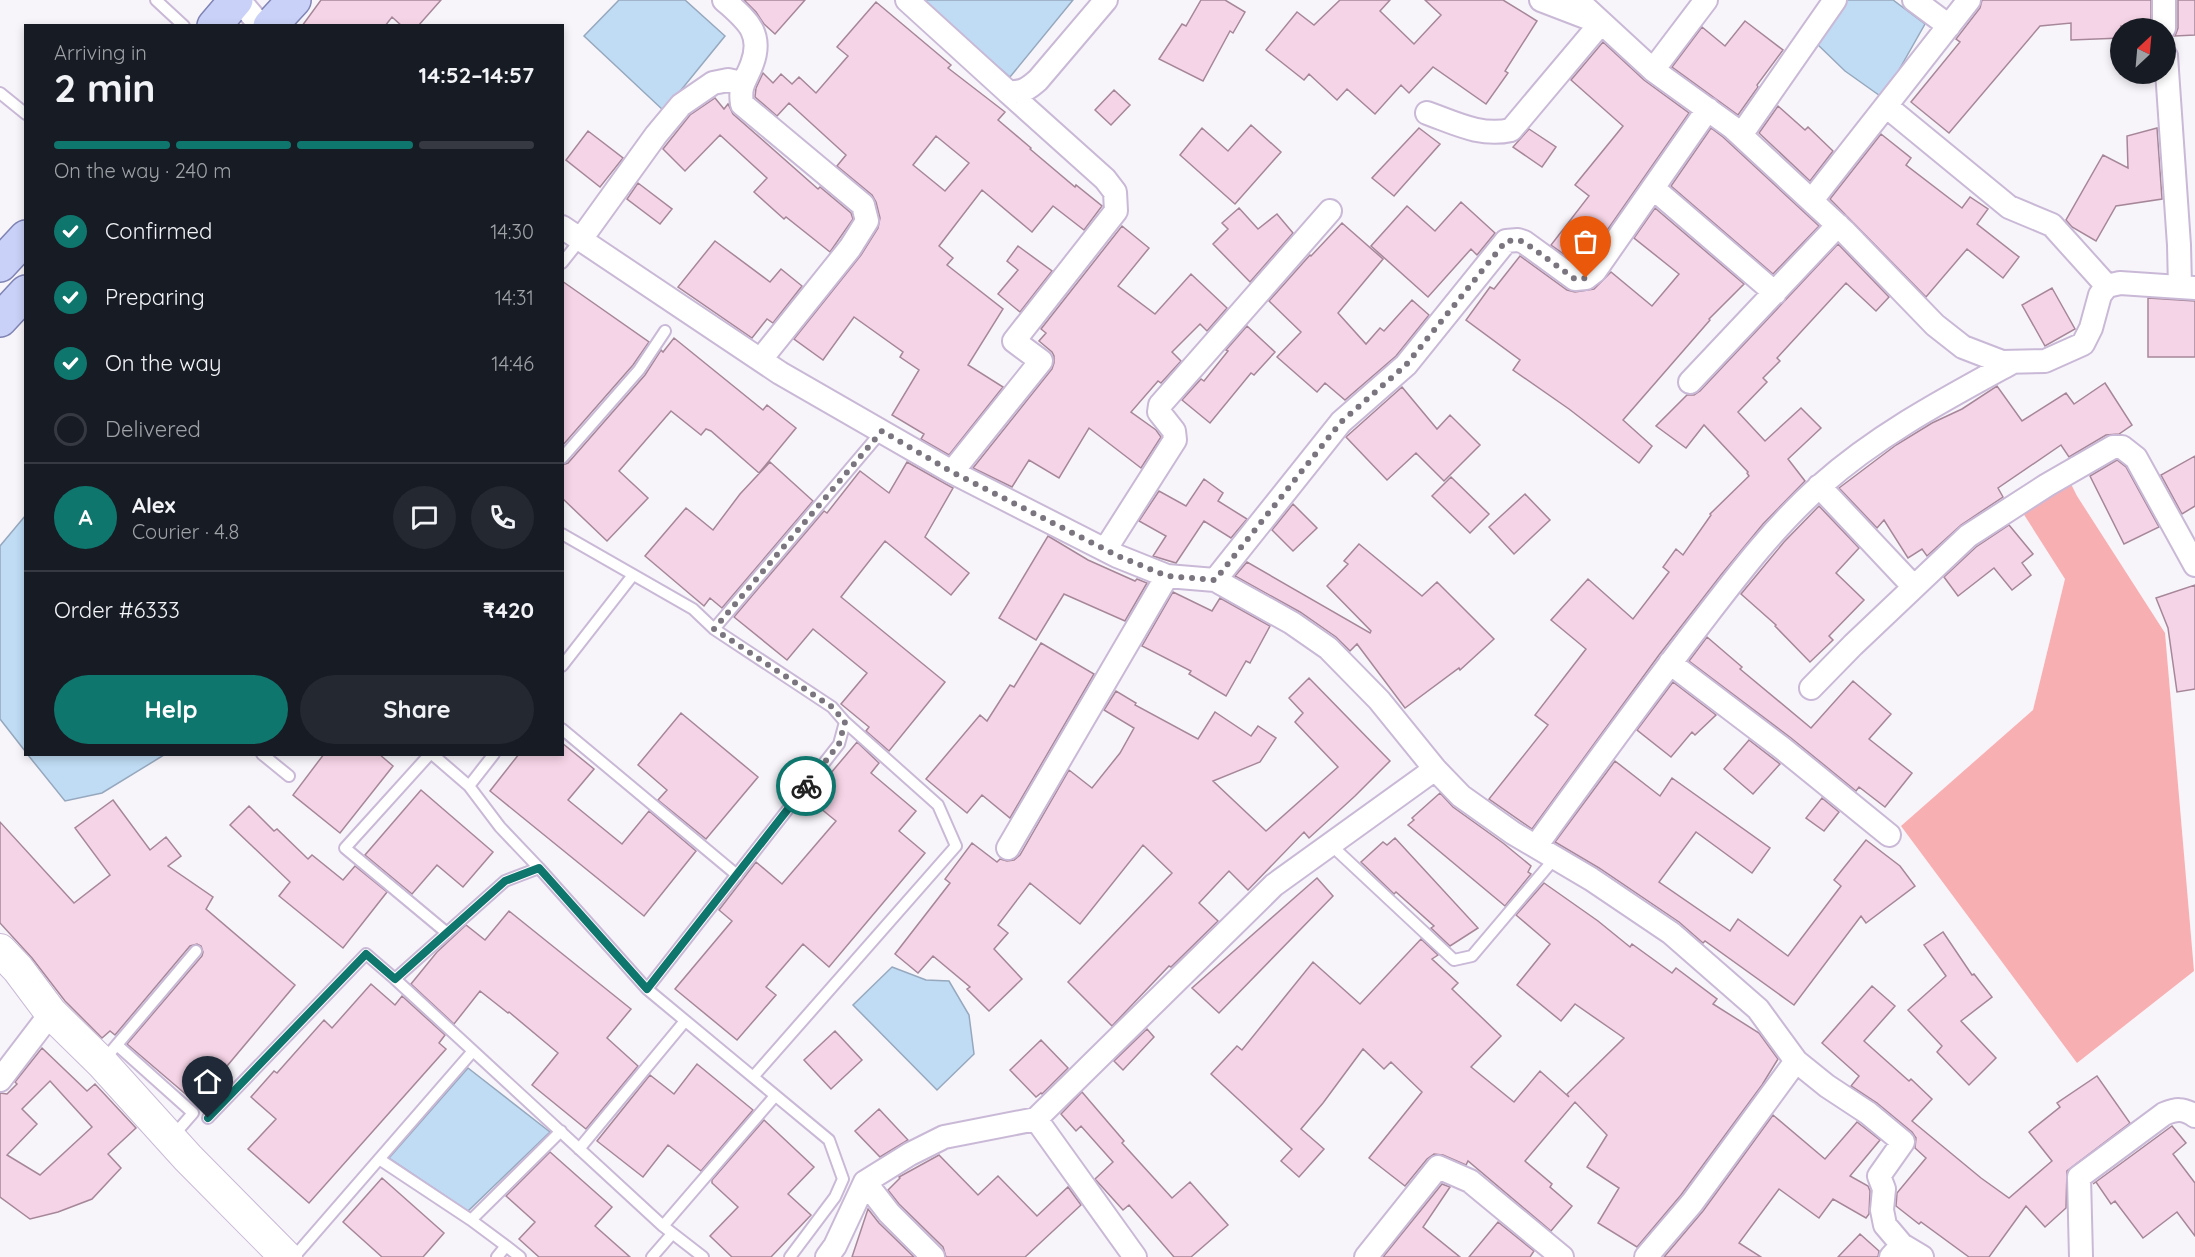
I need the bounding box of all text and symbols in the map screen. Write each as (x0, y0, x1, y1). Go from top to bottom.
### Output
north arrow (2110, 18, 2176, 84)
map controls (2110, 18, 2176, 84)
text: Arriving in (54, 40, 147, 65)
text: 14:52–14:57 (419, 61, 534, 89)
text: 2 min (54, 63, 156, 112)
text: On the way · 240 m (54, 158, 232, 183)
icon: check (54, 215, 87, 248)
pin (1560, 216, 1611, 278)
text: Confirmed (105, 217, 212, 245)
text: 14:30 (490, 219, 534, 244)
icon: bag (1569, 225, 1602, 258)
icon: check (54, 281, 87, 314)
text: Preparing (105, 283, 205, 311)
text: 14:31 (495, 285, 534, 310)
icon: check (54, 347, 87, 380)
text: On the way (105, 349, 221, 377)
text: 14:46 (491, 351, 534, 376)
text: Delivered (105, 415, 201, 443)
button: chat (393, 486, 456, 549)
button: phone (471, 486, 534, 549)
text: Alex (132, 491, 175, 519)
text: A (78, 503, 93, 531)
text: Courier · 4.8 (132, 519, 239, 544)
text: Order #6333 (54, 596, 180, 624)
text: ₹420 (483, 596, 534, 624)
button: Help (54, 675, 288, 744)
button: Share (300, 675, 534, 744)
courier (776, 756, 836, 816)
icon: bike (790, 770, 823, 803)
pin (182, 1056, 233, 1118)
icon: home (191, 1065, 224, 1098)

